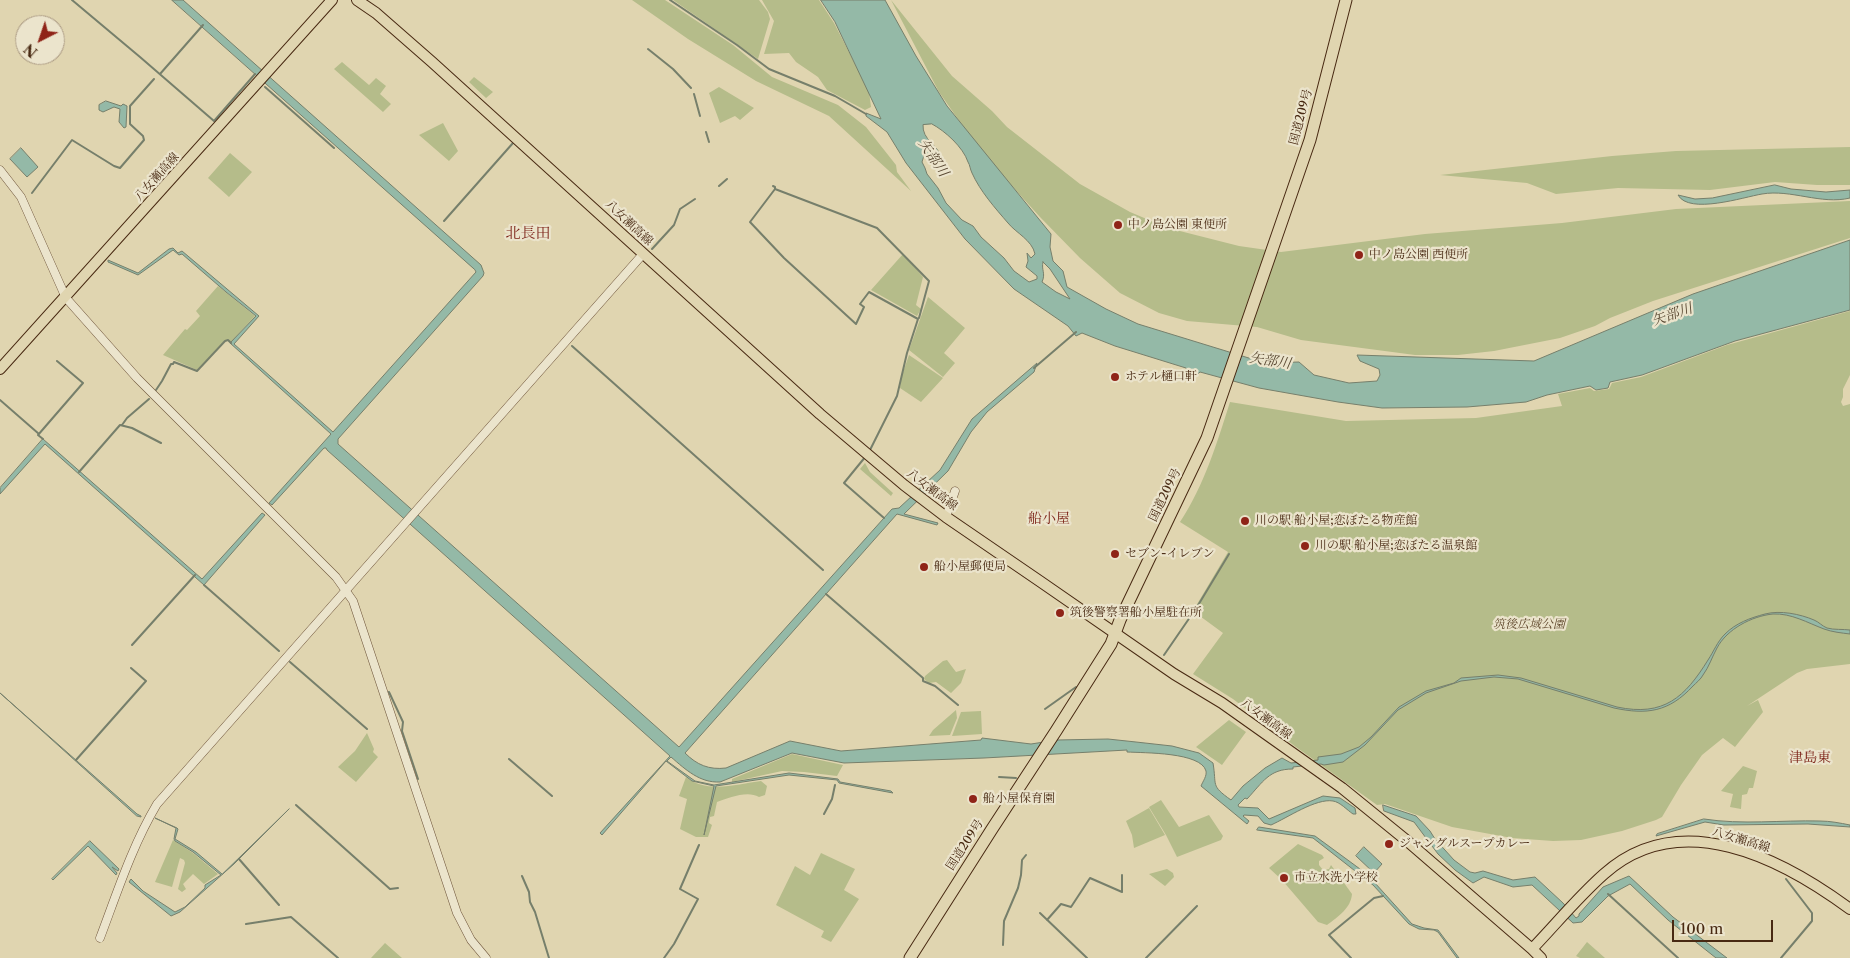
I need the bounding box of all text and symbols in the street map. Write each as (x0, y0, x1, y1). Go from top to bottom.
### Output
north arrow (15, 15, 65, 65)
text: N (20, 40, 41, 61)
street label: 国道209号 (1287, 87, 1315, 147)
water label: 矢部川 (914, 136, 952, 180)
street label: 八女瀬高線 (132, 150, 182, 204)
street label: 八女瀬高線 (602, 197, 656, 249)
place label: 中ノ島公園 東便所 (1128, 218, 1227, 232)
marker: 中ノ島公園 東便所 (1112, 219, 1124, 231)
district label: 北長田 (506, 225, 550, 243)
place label: 中ノ島公園 西便所 (1369, 248, 1468, 262)
marker: 中ノ島公園 西便所 (1353, 249, 1365, 261)
water label: 矢部川 (1649, 300, 1695, 330)
water label: 矢部川 (1248, 349, 1292, 373)
place label: ホテル樋口軒 (1125, 370, 1197, 384)
marker: ホテル樋口軒 (1109, 371, 1121, 383)
street label: 八女瀬高線 (904, 466, 960, 514)
street label: 国道209号 (1146, 466, 1184, 524)
district label: 船小屋 (1028, 511, 1070, 527)
place label: 川の駅 船小屋;恋ぼたる物産館 (1255, 514, 1418, 528)
marker: 川の駅 船小屋;恋ぼたる物産館 (1239, 515, 1251, 527)
place label: 川の駅 船小屋;恋ぼたる温泉館 (1315, 539, 1478, 553)
marker: 川の駅 船小屋;恋ぼたる温泉館 (1299, 540, 1311, 552)
place label: セブン-イレブン (1125, 547, 1214, 561)
marker: セブン-イレブン (1109, 548, 1121, 560)
place label: 船小屋郵便局 (934, 560, 1006, 574)
marker: 船小屋郵便局 (918, 561, 930, 573)
place label: 筑後警察署船小屋駐在所 (1070, 606, 1202, 620)
marker: 筑後警察署船小屋駐在所 (1054, 607, 1066, 619)
park label: 筑後広域公園 (1493, 618, 1565, 632)
street label: 八女瀬高線 (1237, 696, 1295, 742)
district label: 津島東 (1789, 750, 1831, 766)
place label: 船小屋保育園 (983, 792, 1055, 806)
marker: 船小屋保育園 (967, 793, 979, 805)
street label: 国道209号 (943, 817, 987, 873)
street label: 八女瀬高線 (1710, 824, 1772, 856)
place label: ジャングルスープカレー (1399, 837, 1530, 851)
marker: ジャングルスープカレー (1383, 838, 1395, 850)
place label: 市立水洗小学校 (1294, 871, 1378, 885)
marker: 市立水洗小学校 (1278, 872, 1290, 884)
scale bar (1675, 910, 1776, 942)
text: 100 m (1680, 919, 1723, 938)

